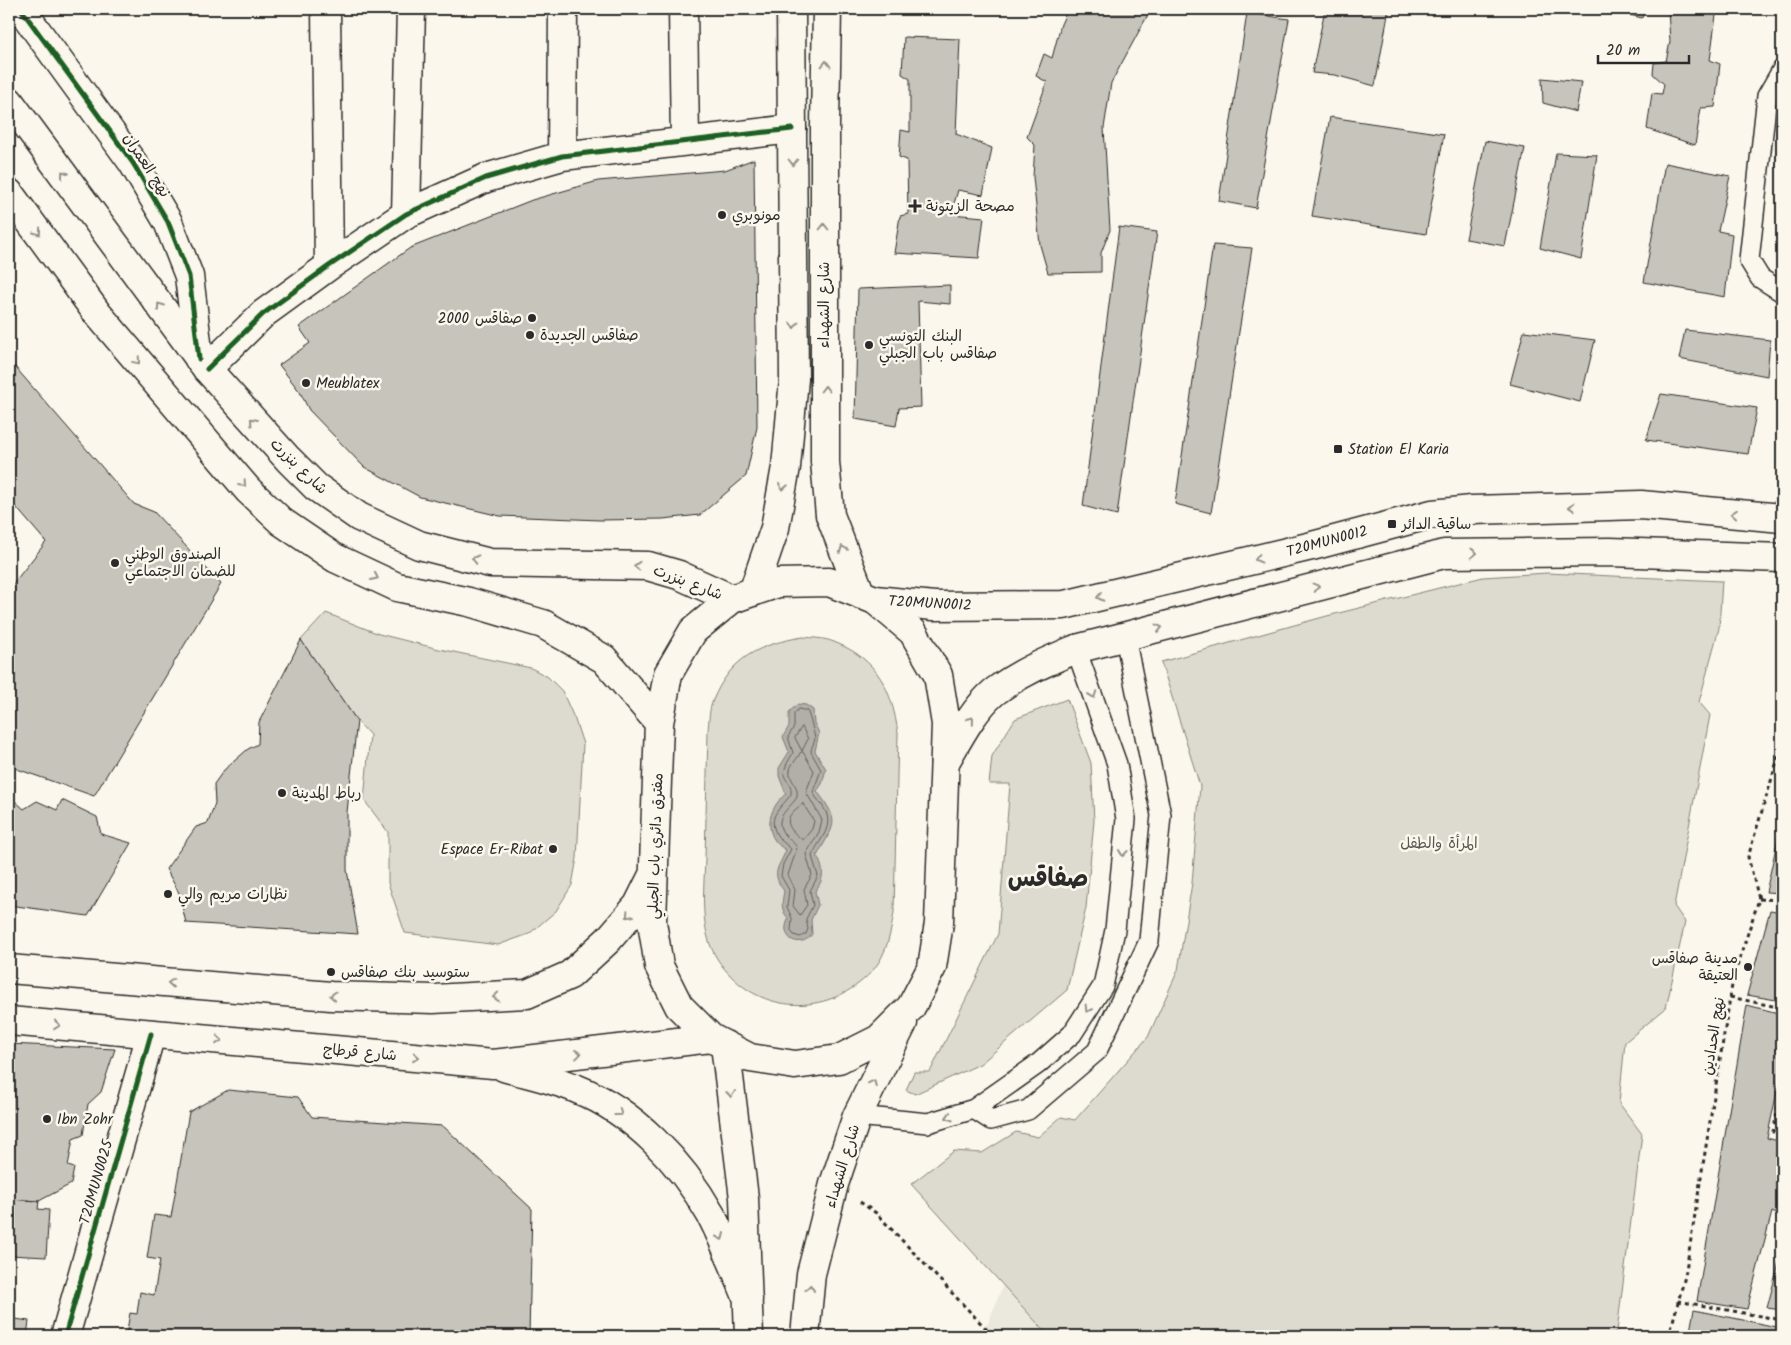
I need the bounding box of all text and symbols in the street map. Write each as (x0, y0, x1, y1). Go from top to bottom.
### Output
scale bar (1598, 32, 1690, 64)
text: 20 m (1606, 39, 1640, 63)
one-way arrow (821, 60, 831, 68)
street label: نهج العمران (116, 128, 176, 203)
one-way arrow (788, 159, 798, 167)
one-way arrow (61, 170, 70, 180)
place label: مصحة الزيتونة (926, 195, 1015, 219)
marker: مصحة الزيتونة (908, 199, 922, 213)
place label: مونوبري (732, 204, 781, 228)
marker: مونوبري (716, 209, 728, 221)
one-way arrow (819, 223, 829, 230)
one-way arrow (32, 226, 40, 235)
street label: شارع الشهداء (813, 262, 837, 348)
one-way arrow (157, 303, 165, 312)
place label: صفاقس 2000 (438, 307, 522, 331)
marker: صفاقس 2000 (526, 312, 538, 324)
one-way arrow (789, 322, 799, 329)
place label: صفاقس الجديدة (540, 324, 639, 348)
place label: البنك التونسي صفاقس باب الجبلي (879, 325, 997, 366)
marker: صفاقس الجديدة (524, 329, 536, 341)
marker: البنك التونسي صفاقس باب الجبلي (863, 339, 875, 351)
one-way arrow (132, 355, 141, 364)
place label: Meublatex (316, 372, 380, 396)
marker: Meublatex (300, 377, 312, 389)
one-way arrow (820, 385, 830, 393)
one-way arrow (250, 417, 259, 426)
street label: شارع بنزرت (264, 433, 333, 501)
place label: Station El Karia (1348, 438, 1449, 462)
marker: Station El Karia (1332, 443, 1344, 455)
one-way arrow (237, 479, 246, 488)
one-way arrow (778, 482, 788, 491)
one-way arrow (1567, 502, 1575, 513)
one-way arrow (1729, 509, 1737, 520)
place label: ساقية الدائر (1400, 513, 1471, 537)
marker: ساقية الدائر (1386, 518, 1398, 530)
street label: T20MUN0012 (1284, 520, 1371, 564)
place label: الصندوق الوطني للضمان الاجتماعي (125, 543, 236, 584)
one-way arrow (839, 545, 849, 554)
one-way arrow (1471, 548, 1479, 559)
one-way arrow (1253, 553, 1262, 564)
one-way arrow (471, 554, 480, 565)
marker: الصندوق الوطني للضمان الاجتماعي (109, 557, 121, 569)
street label: شارع بنزرت (649, 559, 726, 607)
one-way arrow (633, 560, 641, 571)
one-way arrow (370, 570, 379, 581)
one-way arrow (1312, 582, 1321, 593)
street label: T20MUN0012 (888, 590, 972, 618)
one-way arrow (1095, 591, 1104, 602)
one-way arrow (1154, 623, 1163, 634)
one-way arrow (1087, 690, 1097, 699)
one-way arrow (965, 717, 973, 726)
street label: مفترق دائري باب الجبلي (641, 772, 671, 920)
place label: رباط المدينة (292, 782, 361, 806)
marker: رباط المدينة (276, 787, 288, 799)
park label: المرأة والطفل (1400, 832, 1478, 856)
place label: Espace Er-Ribat (441, 838, 543, 862)
marker: Espace Er-Ribat (547, 843, 559, 855)
one-way arrow (1118, 849, 1129, 857)
district label: صفاقس (1008, 859, 1088, 899)
place label: نظارات مريم والي (178, 883, 288, 907)
marker: نظارات مريم والي (162, 888, 174, 900)
one-way arrow (626, 910, 635, 919)
place label: مدينة صفاقس العتيقة (1652, 947, 1738, 988)
place label: ستوسيد بنك صفاقس (341, 961, 470, 985)
marker: مدينة صفاقس العتيقة (1742, 961, 1754, 973)
marker: ستوسيد بنك صفاقس (325, 966, 337, 978)
one-way arrow (167, 977, 175, 988)
one-way arrow (329, 990, 337, 1001)
one-way arrow (491, 991, 499, 1002)
street label: نهج الحدادين (1696, 995, 1732, 1077)
one-way arrow (1085, 1004, 1094, 1013)
one-way arrow (54, 1019, 62, 1030)
one-way arrow (215, 1034, 223, 1045)
street label: شارع قرطاج (322, 1038, 398, 1068)
one-way arrow (574, 1049, 582, 1060)
one-way arrow (412, 1051, 420, 1062)
one-way arrow (867, 1079, 877, 1088)
one-way arrow (725, 1090, 736, 1098)
one-way arrow (613, 1107, 623, 1116)
place label: Ibn Zohr (57, 1108, 114, 1132)
one-way arrow (945, 1111, 953, 1121)
marker: Ibn Zohr (41, 1113, 53, 1125)
street label: شارع الشهداء (819, 1121, 867, 1211)
street label: T20MUN0025 (73, 1136, 121, 1227)
one-way arrow (714, 1232, 725, 1241)
one-way arrow (804, 1283, 815, 1291)

